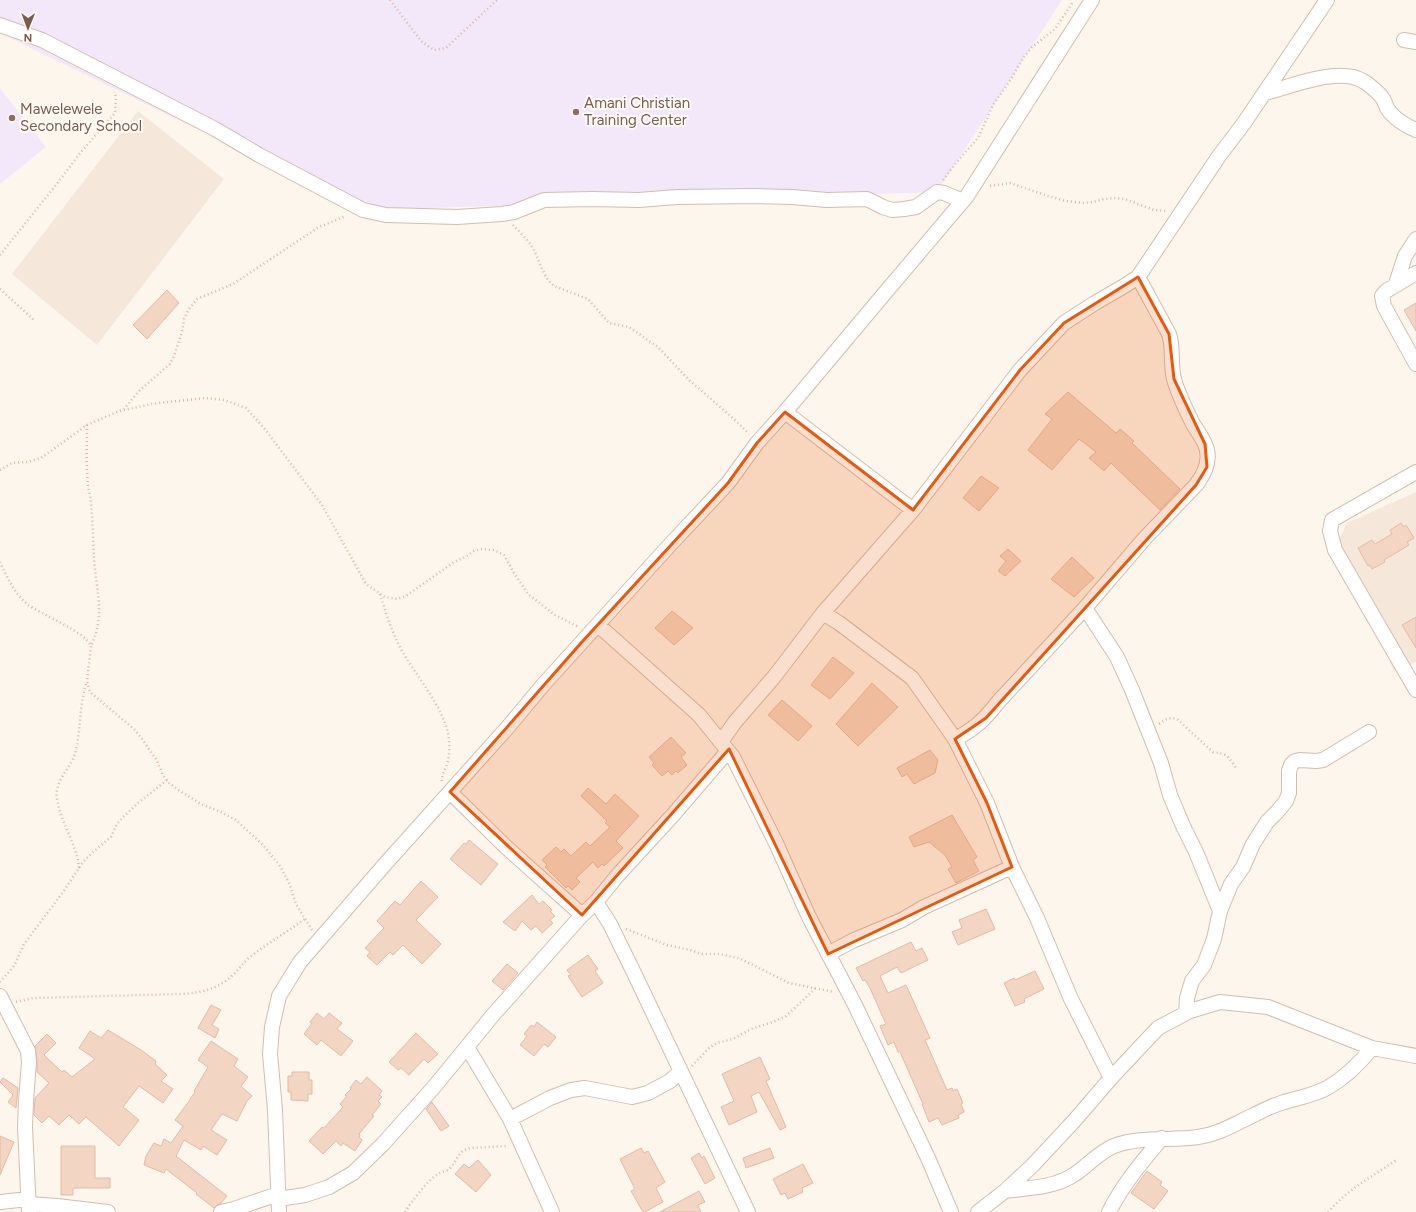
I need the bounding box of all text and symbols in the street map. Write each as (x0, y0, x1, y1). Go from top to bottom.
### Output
north arrow (8, 8, 48, 48)
text: N (23, 31, 32, 44)
place label: Amani Christian Training Center (584, 94, 690, 129)
place label: Mawelewele Secondary School (20, 100, 142, 135)
marker: Amani Christian Training Center (571, 107, 581, 117)
marker: Mawelewele Secondary School (7, 113, 17, 123)

